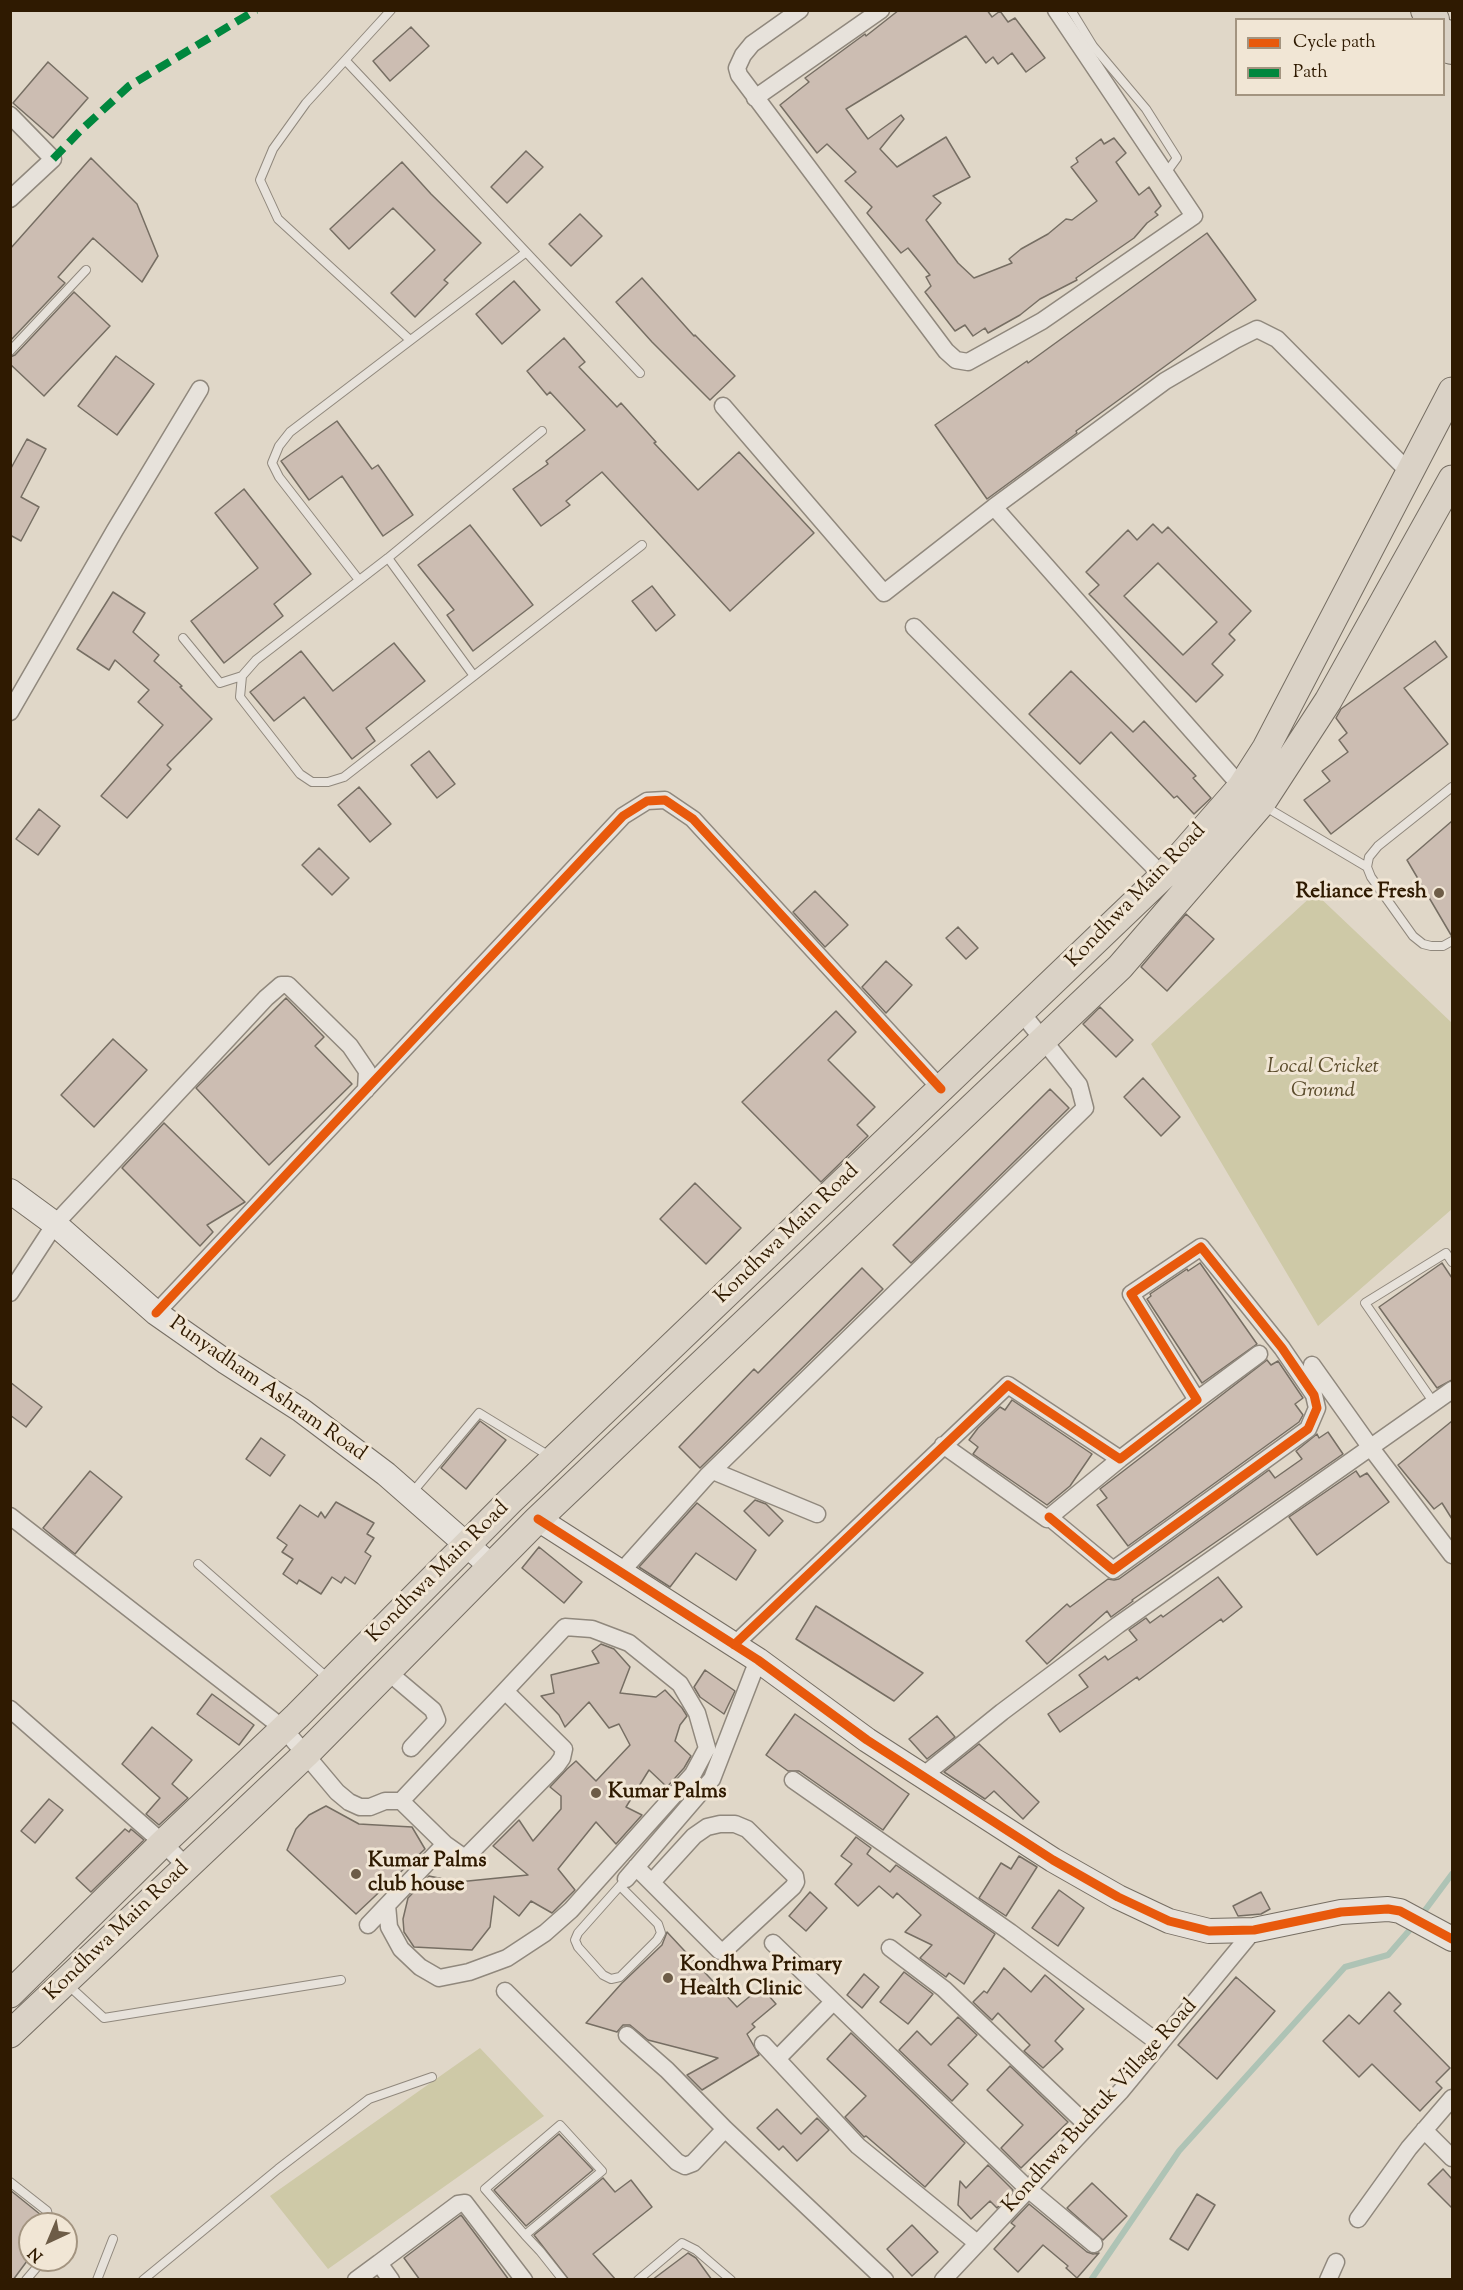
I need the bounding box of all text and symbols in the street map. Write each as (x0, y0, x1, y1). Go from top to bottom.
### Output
legend (1235, 18, 1445, 96)
text: Cycle path (1293, 30, 1376, 56)
text: Path (1293, 60, 1328, 86)
street label: Kondhwa Main Road (1062, 820, 1212, 974)
place label: Reliance Fresh (1296, 880, 1427, 906)
marker: Reliance Fresh (1432, 886, 1446, 900)
park label: Local Cricket Ground (1267, 1055, 1379, 1105)
street label: Kondhwa Main Road (711, 1160, 865, 1310)
street label: Punyadham Ashram Road (164, 1312, 370, 1468)
street label: Kondhwa Main Road (363, 1497, 515, 1649)
place label: Kumar Palms (608, 1780, 726, 1806)
marker: Kumar Palms (589, 1786, 603, 1800)
place label: Kumar Palms club house (368, 1849, 486, 1899)
street label: Kondhwa Main Road (41, 1857, 195, 2007)
marker: Kumar Palms club house (349, 1867, 363, 1881)
place label: Kondhwa Primary Health Clinic (680, 1953, 842, 2003)
marker: Kondhwa Primary Health Clinic (661, 1971, 675, 1985)
street label: Kondhwa Budruk Village Road (998, 1995, 1204, 2219)
north arrow (18, 2212, 78, 2272)
text: N (24, 2241, 49, 2267)

